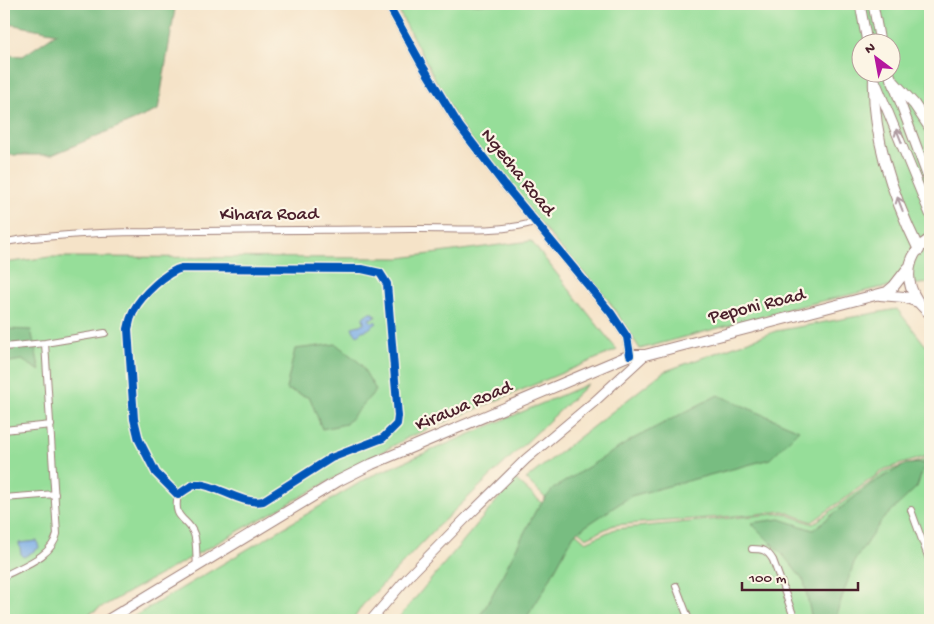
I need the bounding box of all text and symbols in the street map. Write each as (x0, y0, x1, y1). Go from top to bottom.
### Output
north arrow (852, 32, 902, 82)
text: N (862, 39, 879, 59)
street label: Ngecha Road (475, 124, 561, 223)
one-way arrow (894, 129, 903, 144)
one-way arrow (895, 197, 904, 213)
street label: Kihara Road (220, 204, 320, 227)
street label: Peponi Road (705, 283, 809, 330)
street label: Kirawa Road (412, 376, 518, 438)
scale bar (742, 559, 858, 591)
text: 100 m (748, 570, 787, 588)

